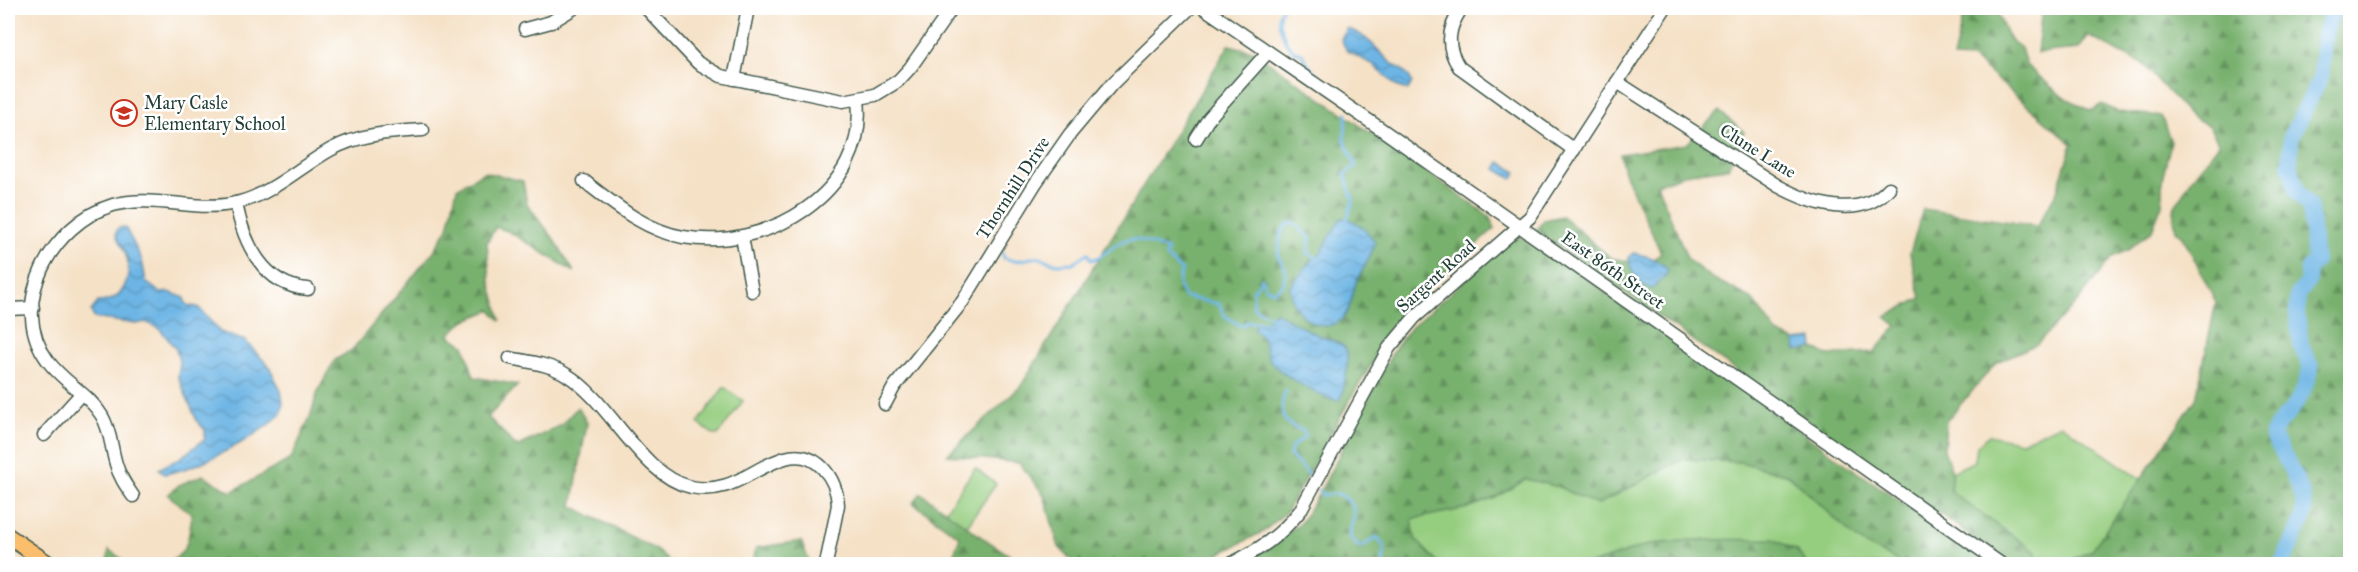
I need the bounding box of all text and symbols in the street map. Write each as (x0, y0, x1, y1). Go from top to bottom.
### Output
place label: Mary Casle Elementary School (144, 92, 286, 135)
school or university icon: Mary Casle Elementary School (109, 98, 139, 128)
street label: Clune Lane (1716, 119, 1800, 183)
street label: Thornhill Drive (972, 132, 1054, 244)
street label: East 86th Street (1557, 226, 1669, 314)
street label: Sargent Road (1392, 235, 1481, 318)

